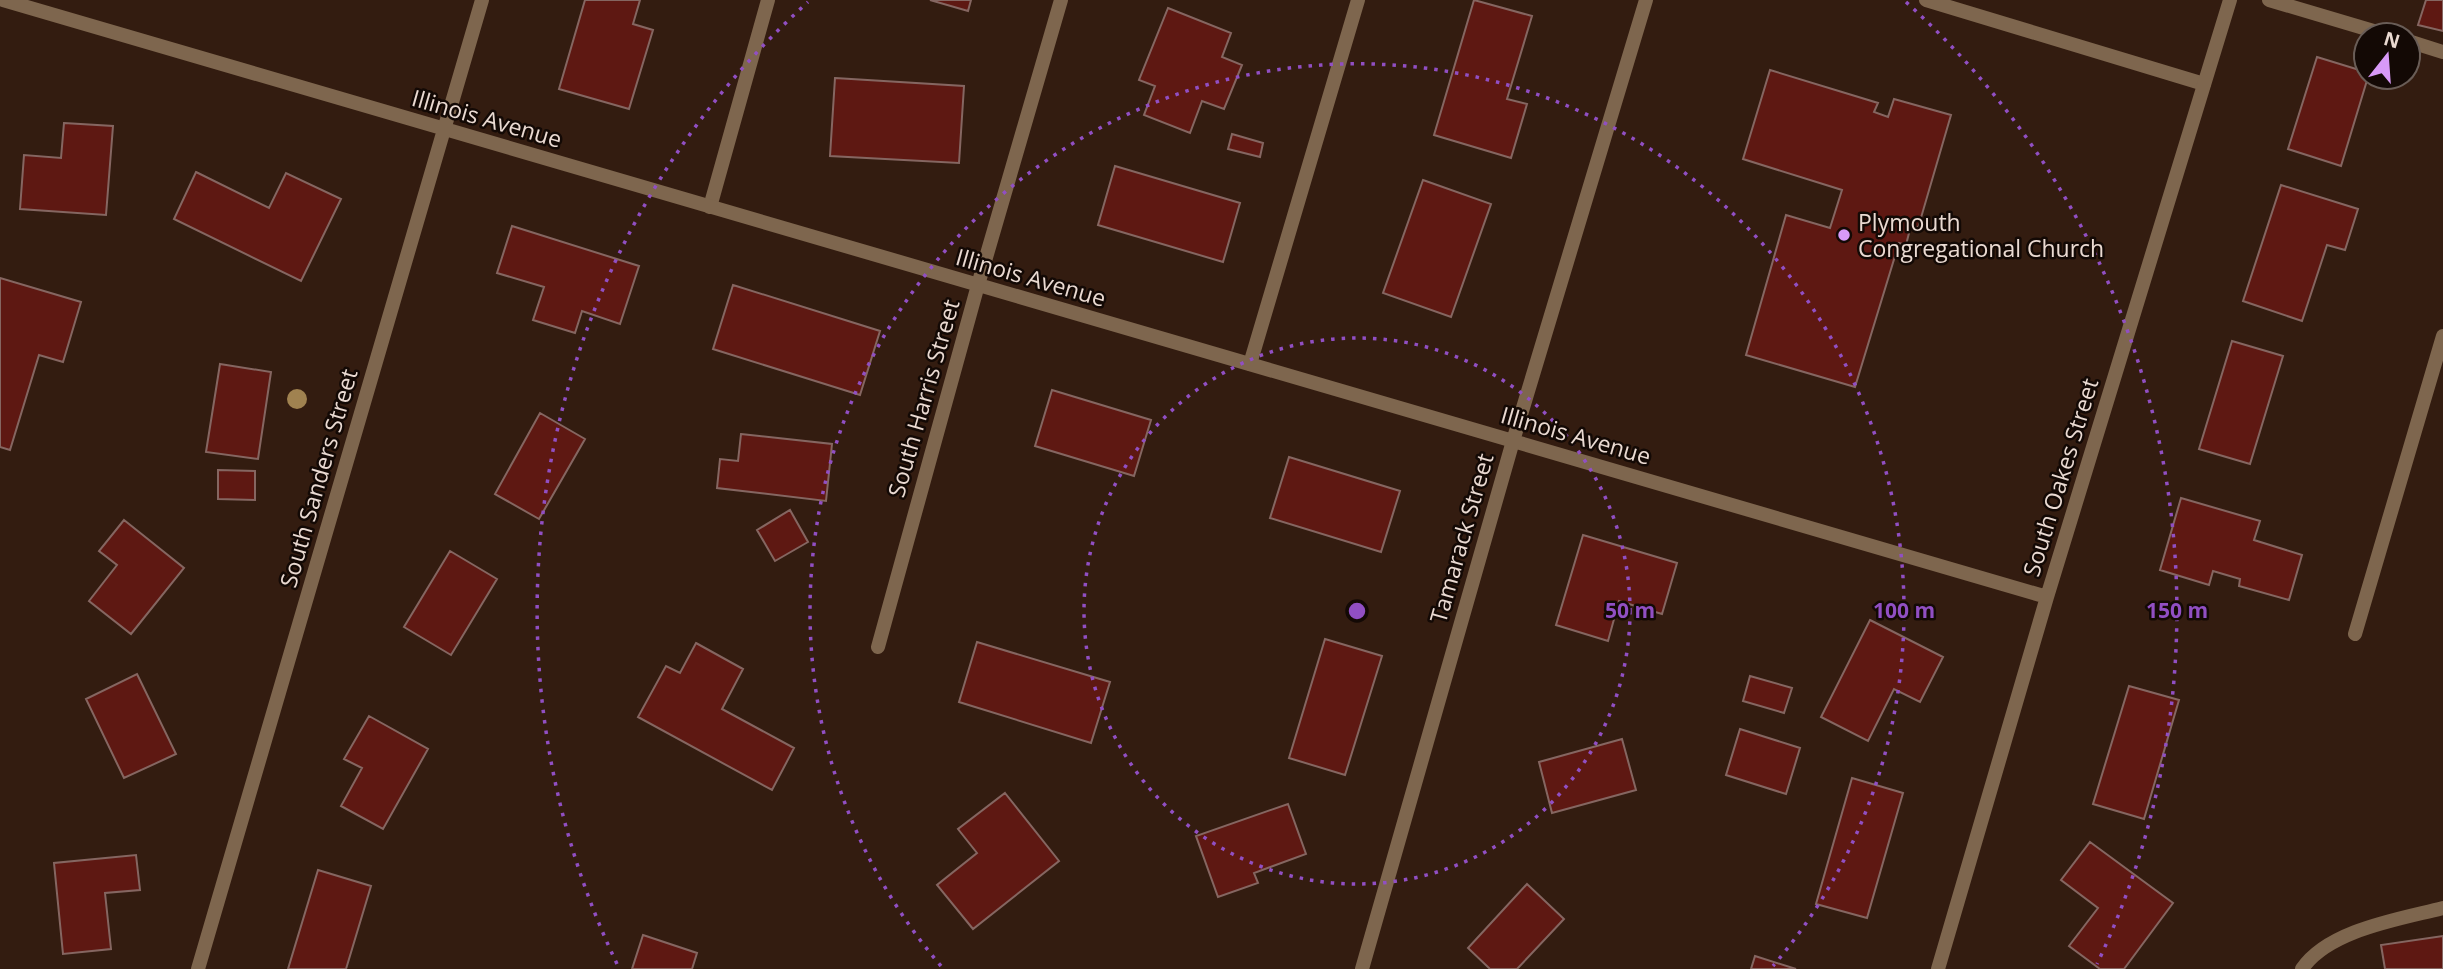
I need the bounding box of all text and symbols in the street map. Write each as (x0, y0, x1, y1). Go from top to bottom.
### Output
north arrow (2352, 21, 2422, 91)
text: N (2381, 25, 2403, 54)
street label: Illinois Avenue (408, 81, 566, 155)
place label: Plymouth Congregational Church (1858, 206, 2104, 264)
marker: Plymouth Congregational Church (1836, 227, 1852, 243)
street label: Illinois Avenue (952, 240, 1110, 314)
street label: South Harris Street (879, 295, 967, 501)
street label: South Sanders Street (271, 365, 365, 591)
street label: South Oakes Street (2015, 374, 2105, 580)
street label: Illinois Avenue (1497, 398, 1655, 472)
street label: Tamarack Street (1421, 449, 1501, 627)
text: 50 m (1605, 596, 1655, 624)
text: 100 m (1873, 596, 1935, 624)
text: 150 m (2146, 596, 2208, 624)
centre of rings (1345, 599, 1369, 623)

